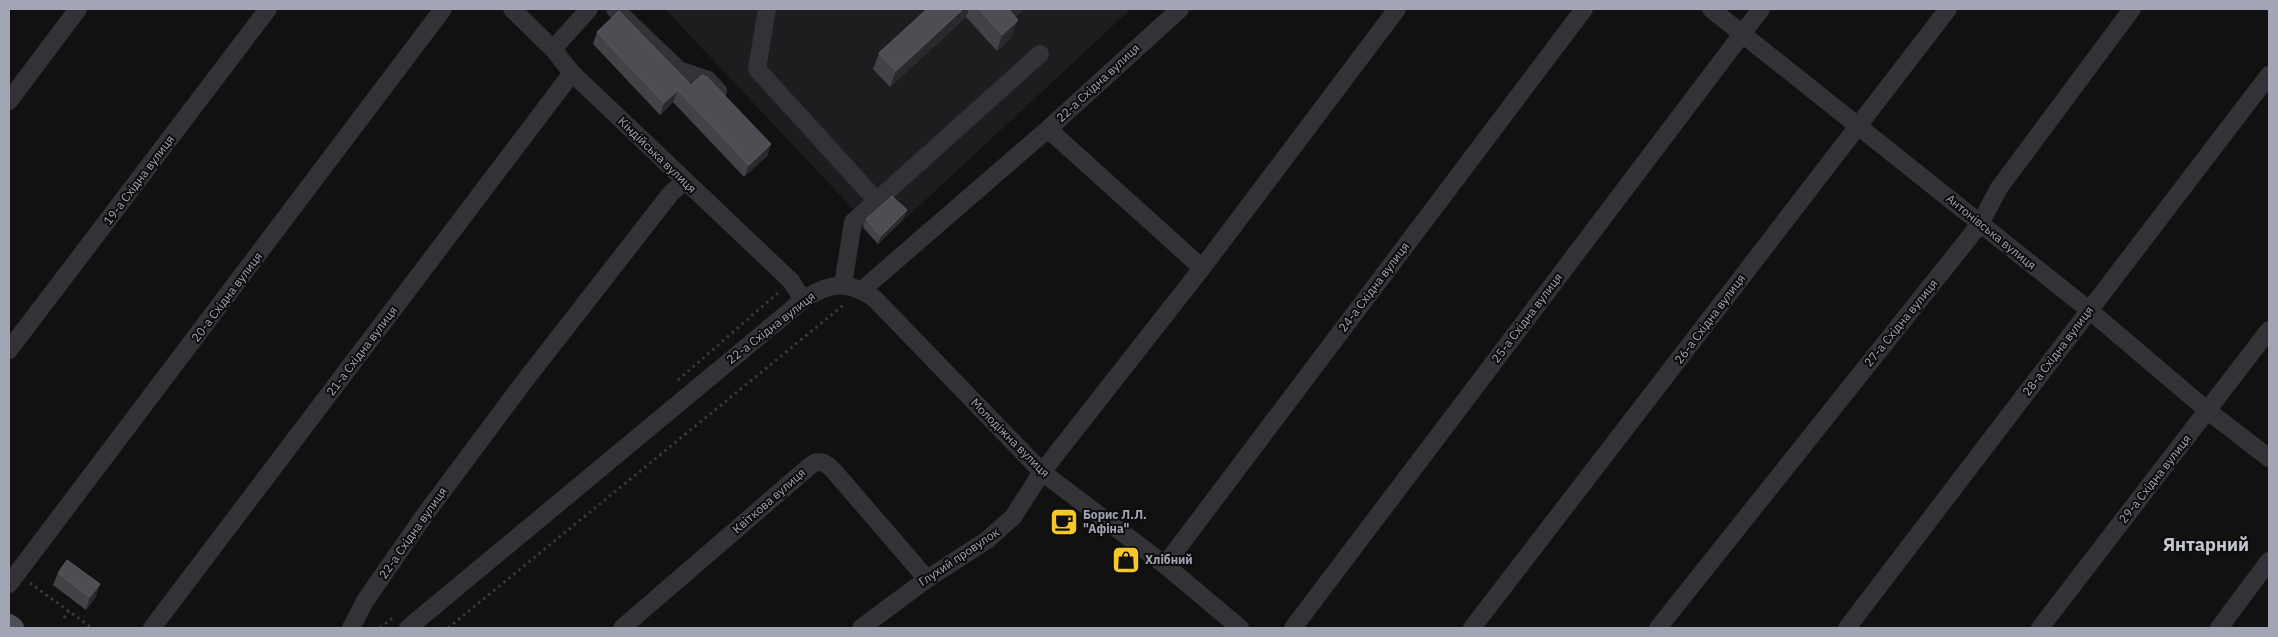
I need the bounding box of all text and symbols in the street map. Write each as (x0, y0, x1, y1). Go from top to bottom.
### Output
street label: 22-а Східна вулиця (1053, 40, 1142, 125)
street label: Кіндійська вулиця (615, 113, 700, 196)
street label: 19-а Східна вулиця (100, 132, 177, 227)
street label: Антонівська вулиця (1943, 191, 2039, 273)
street label: 24-а Східна вулиця (1335, 239, 1412, 334)
street label: 20-а Східна вулиця (188, 249, 265, 344)
street label: 25-а Східна вулиця (1488, 270, 1565, 365)
street label: 26-а Східна вулиця (1671, 271, 1748, 366)
street label: 27-а Східна вулиця (1861, 276, 1941, 369)
street label: 22-а Східна вулиця (723, 288, 818, 367)
street label: 21-а Східна вулиця (323, 303, 400, 398)
street label: 28-а Східна вулиця (2019, 303, 2096, 398)
street label: Молодіжна вулиця (968, 395, 1053, 480)
street label: 29-а Східна вулиця (2115, 431, 2194, 526)
street label: Квіткова вулиця (729, 465, 808, 536)
street label: 22-а Східна вулиця (375, 484, 450, 581)
cafe icon: Борис Л.Л. "Афіна" (1049, 507, 1079, 537)
place label: Борис Л.Л. "Афіна" (1083, 507, 1147, 536)
street label: Глухий провулок (916, 524, 1002, 589)
district label: Янтарний (2163, 533, 2249, 556)
shop icon: Хлібний (1111, 545, 1141, 575)
place label: Хлібний (1145, 552, 1193, 567)

